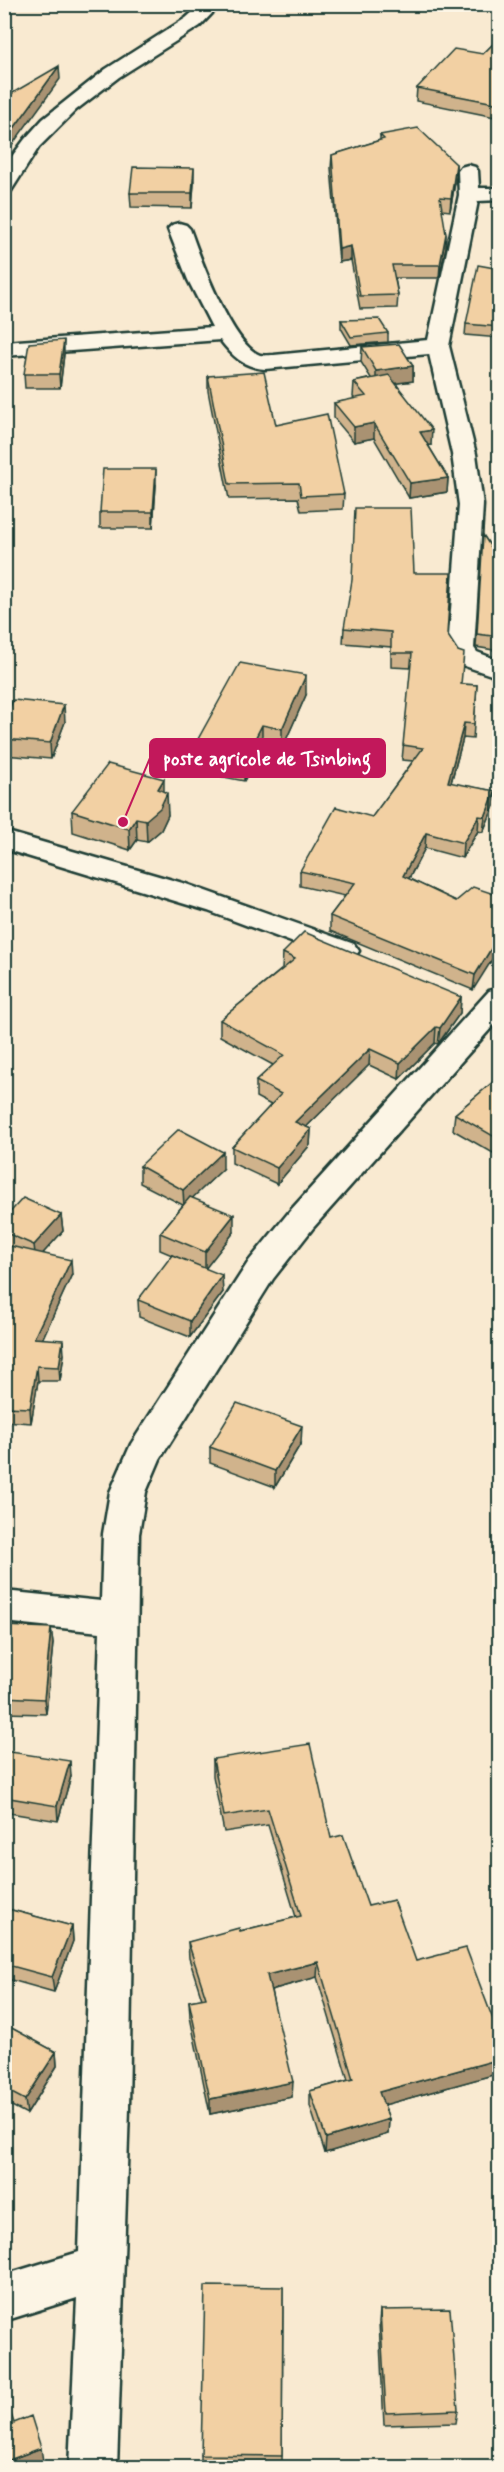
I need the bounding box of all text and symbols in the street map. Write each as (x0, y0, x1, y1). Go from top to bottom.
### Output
callout: poste agricole de Tsinbing (150, 739, 385, 777)
text: poste agricole de Tsinbing (163, 746, 371, 775)

